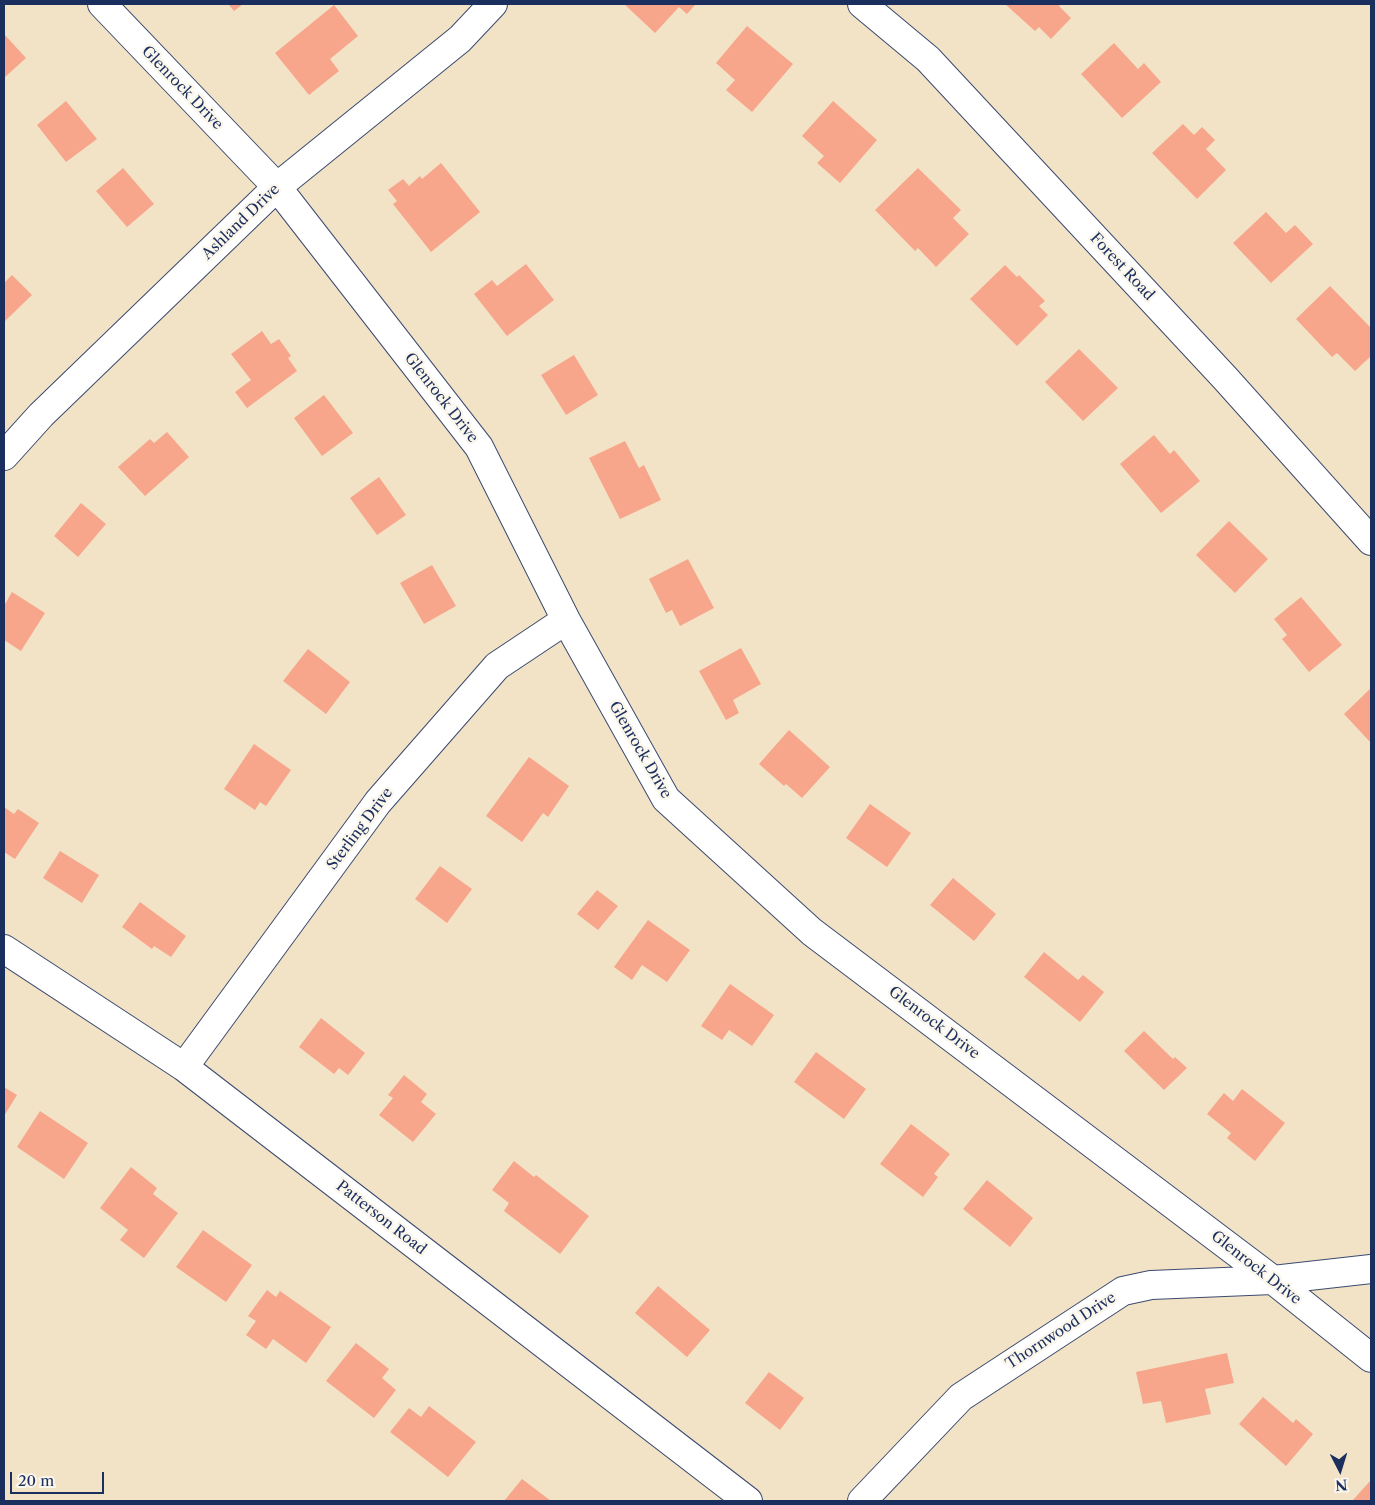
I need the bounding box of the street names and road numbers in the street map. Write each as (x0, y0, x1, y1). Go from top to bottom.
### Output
street label: Glenrock Drive (138, 42, 226, 134)
street label: Ashland Drive (198, 180, 284, 264)
street label: Forest Road (1086, 230, 1158, 304)
street label: Glenrock Drive (400, 349, 482, 447)
street label: Glenrock Drive (605, 698, 675, 802)
street label: Sterling Drive (323, 784, 397, 874)
street label: Glenrock Drive (885, 983, 983, 1063)
street label: Patterson Road (332, 1177, 430, 1259)
street label: Glenrock Drive (1207, 1227, 1305, 1309)
street label: Thornwood Drive (1003, 1289, 1119, 1373)

